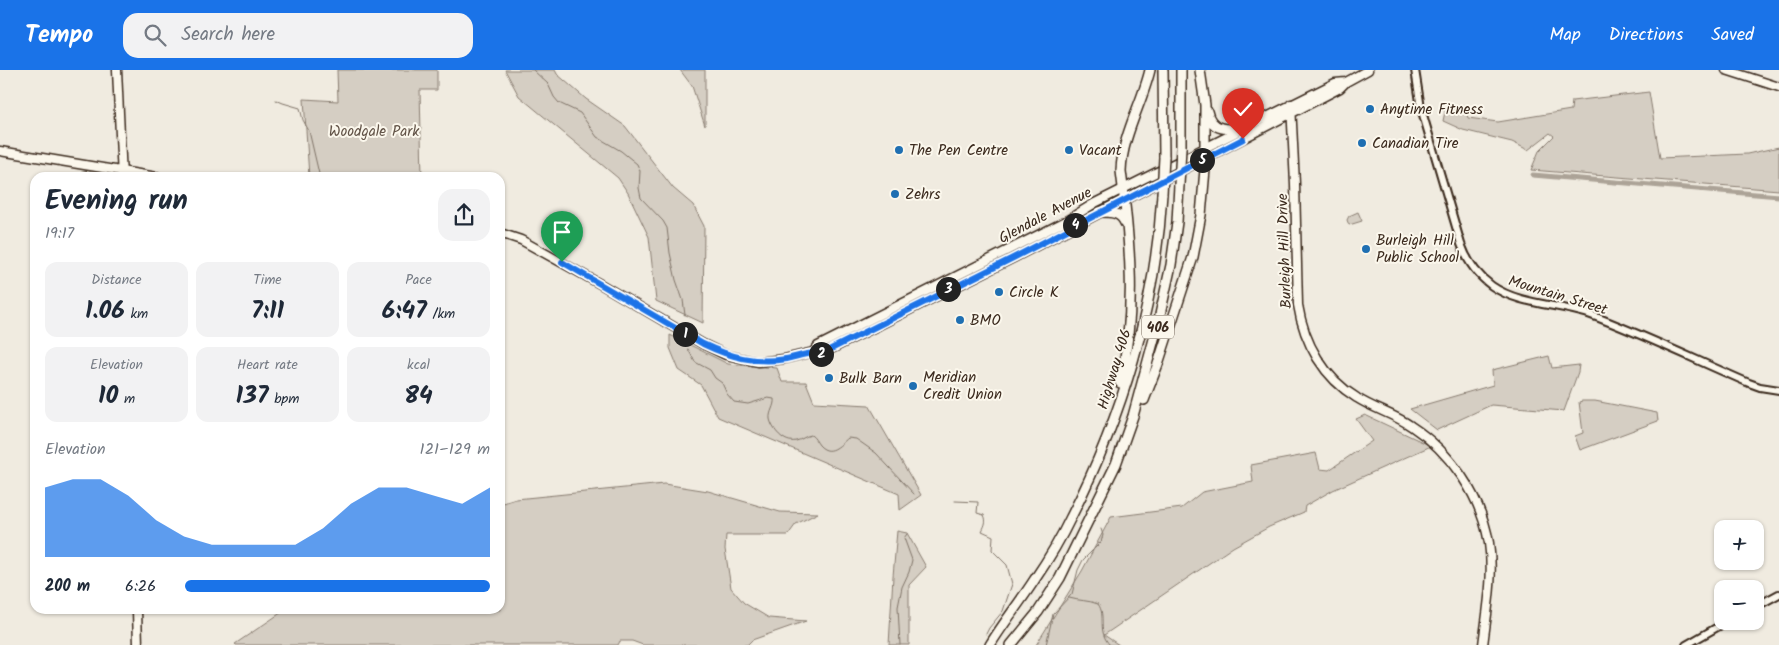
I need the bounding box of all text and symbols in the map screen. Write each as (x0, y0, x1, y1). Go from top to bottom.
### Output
search box (123, 13, 473, 58)
text: Tempo (25, 16, 93, 55)
text: Search here (181, 20, 275, 50)
icon: search (141, 21, 169, 49)
text: Map (1549, 21, 1581, 50)
text: Directions (1609, 21, 1683, 50)
text: Saved (1711, 21, 1754, 50)
pin (1222, 88, 1264, 139)
icon: check (1229, 95, 1257, 123)
place label: Anytime Fitness (1380, 98, 1484, 122)
marker: Anytime Fitness (1364, 103, 1376, 115)
park label: Woodgale Park (329, 120, 420, 144)
place label: Canadian Tire (1372, 132, 1459, 156)
marker: Canadian Tire (1356, 137, 1368, 149)
place label: The Pen Centre (909, 139, 1008, 163)
place label: Vacant (1079, 139, 1122, 163)
marker: The Pen Centre (893, 144, 905, 156)
marker: Vacant (1063, 144, 1075, 156)
pin: 5 (1190, 148, 1214, 172)
text: 5 (1199, 149, 1206, 171)
text: Evening run (45, 179, 188, 224)
street label: Glendale Avenue (994, 181, 1097, 251)
place label: Zehrs (905, 183, 941, 207)
marker: Zehrs (889, 188, 901, 200)
button: share (438, 189, 490, 241)
street label: Burleigh Hill Drive (1271, 193, 1299, 309)
pin (541, 211, 583, 262)
pin: 4 (1062, 212, 1088, 238)
text: 4 (1072, 214, 1079, 236)
icon: arrive (548, 218, 576, 246)
text: 19:17 (45, 221, 74, 246)
place label: Burleigh Hill Public School (1376, 229, 1459, 270)
marker: Burleigh Hill Public School (1360, 243, 1372, 255)
text: Distance (91, 269, 142, 291)
text: Time (253, 269, 282, 291)
text: Pace (405, 269, 432, 291)
street label: Mountain Street (1505, 270, 1610, 322)
pin: 3 (936, 276, 960, 302)
text: 3 (945, 278, 952, 300)
place label: Circle K (1009, 281, 1059, 305)
marker: Circle K (993, 286, 1005, 298)
text: 1.06 (85, 291, 125, 331)
text: 7:11 (251, 291, 284, 331)
text: 6:47 (382, 291, 427, 331)
text: km (125, 303, 148, 325)
text: /km (427, 303, 455, 325)
place label: BMO (970, 309, 1001, 333)
marker: BMO (954, 314, 966, 326)
road number: 406 (1142, 316, 1174, 338)
pin: 1 (672, 322, 698, 346)
text: 1 (683, 323, 688, 345)
street label: Highway 406 (1091, 326, 1139, 413)
pin: 2 (808, 342, 834, 366)
text: 2 (817, 343, 826, 365)
text: Elevation (90, 354, 143, 376)
text: Heart rate (237, 354, 298, 376)
text: kcal (407, 354, 430, 376)
place label: Meridian Credit Union (923, 366, 1002, 407)
place label: Bulk Barn (839, 367, 902, 391)
marker: Bulk Barn (823, 372, 835, 384)
text: 10 (98, 376, 118, 416)
text: 137 (236, 376, 269, 416)
text: 84 (404, 376, 433, 416)
marker: Meridian Credit Union (907, 380, 919, 392)
text: m (118, 388, 135, 410)
text: bpm (269, 388, 299, 410)
text: Elevation (45, 437, 106, 462)
text: 121–129 m (420, 437, 490, 462)
map controls (1714, 520, 1764, 630)
button: + (1714, 520, 1764, 570)
text: 200 m (45, 574, 90, 599)
text: 6:26 (125, 574, 156, 599)
button: − (1714, 580, 1764, 630)

